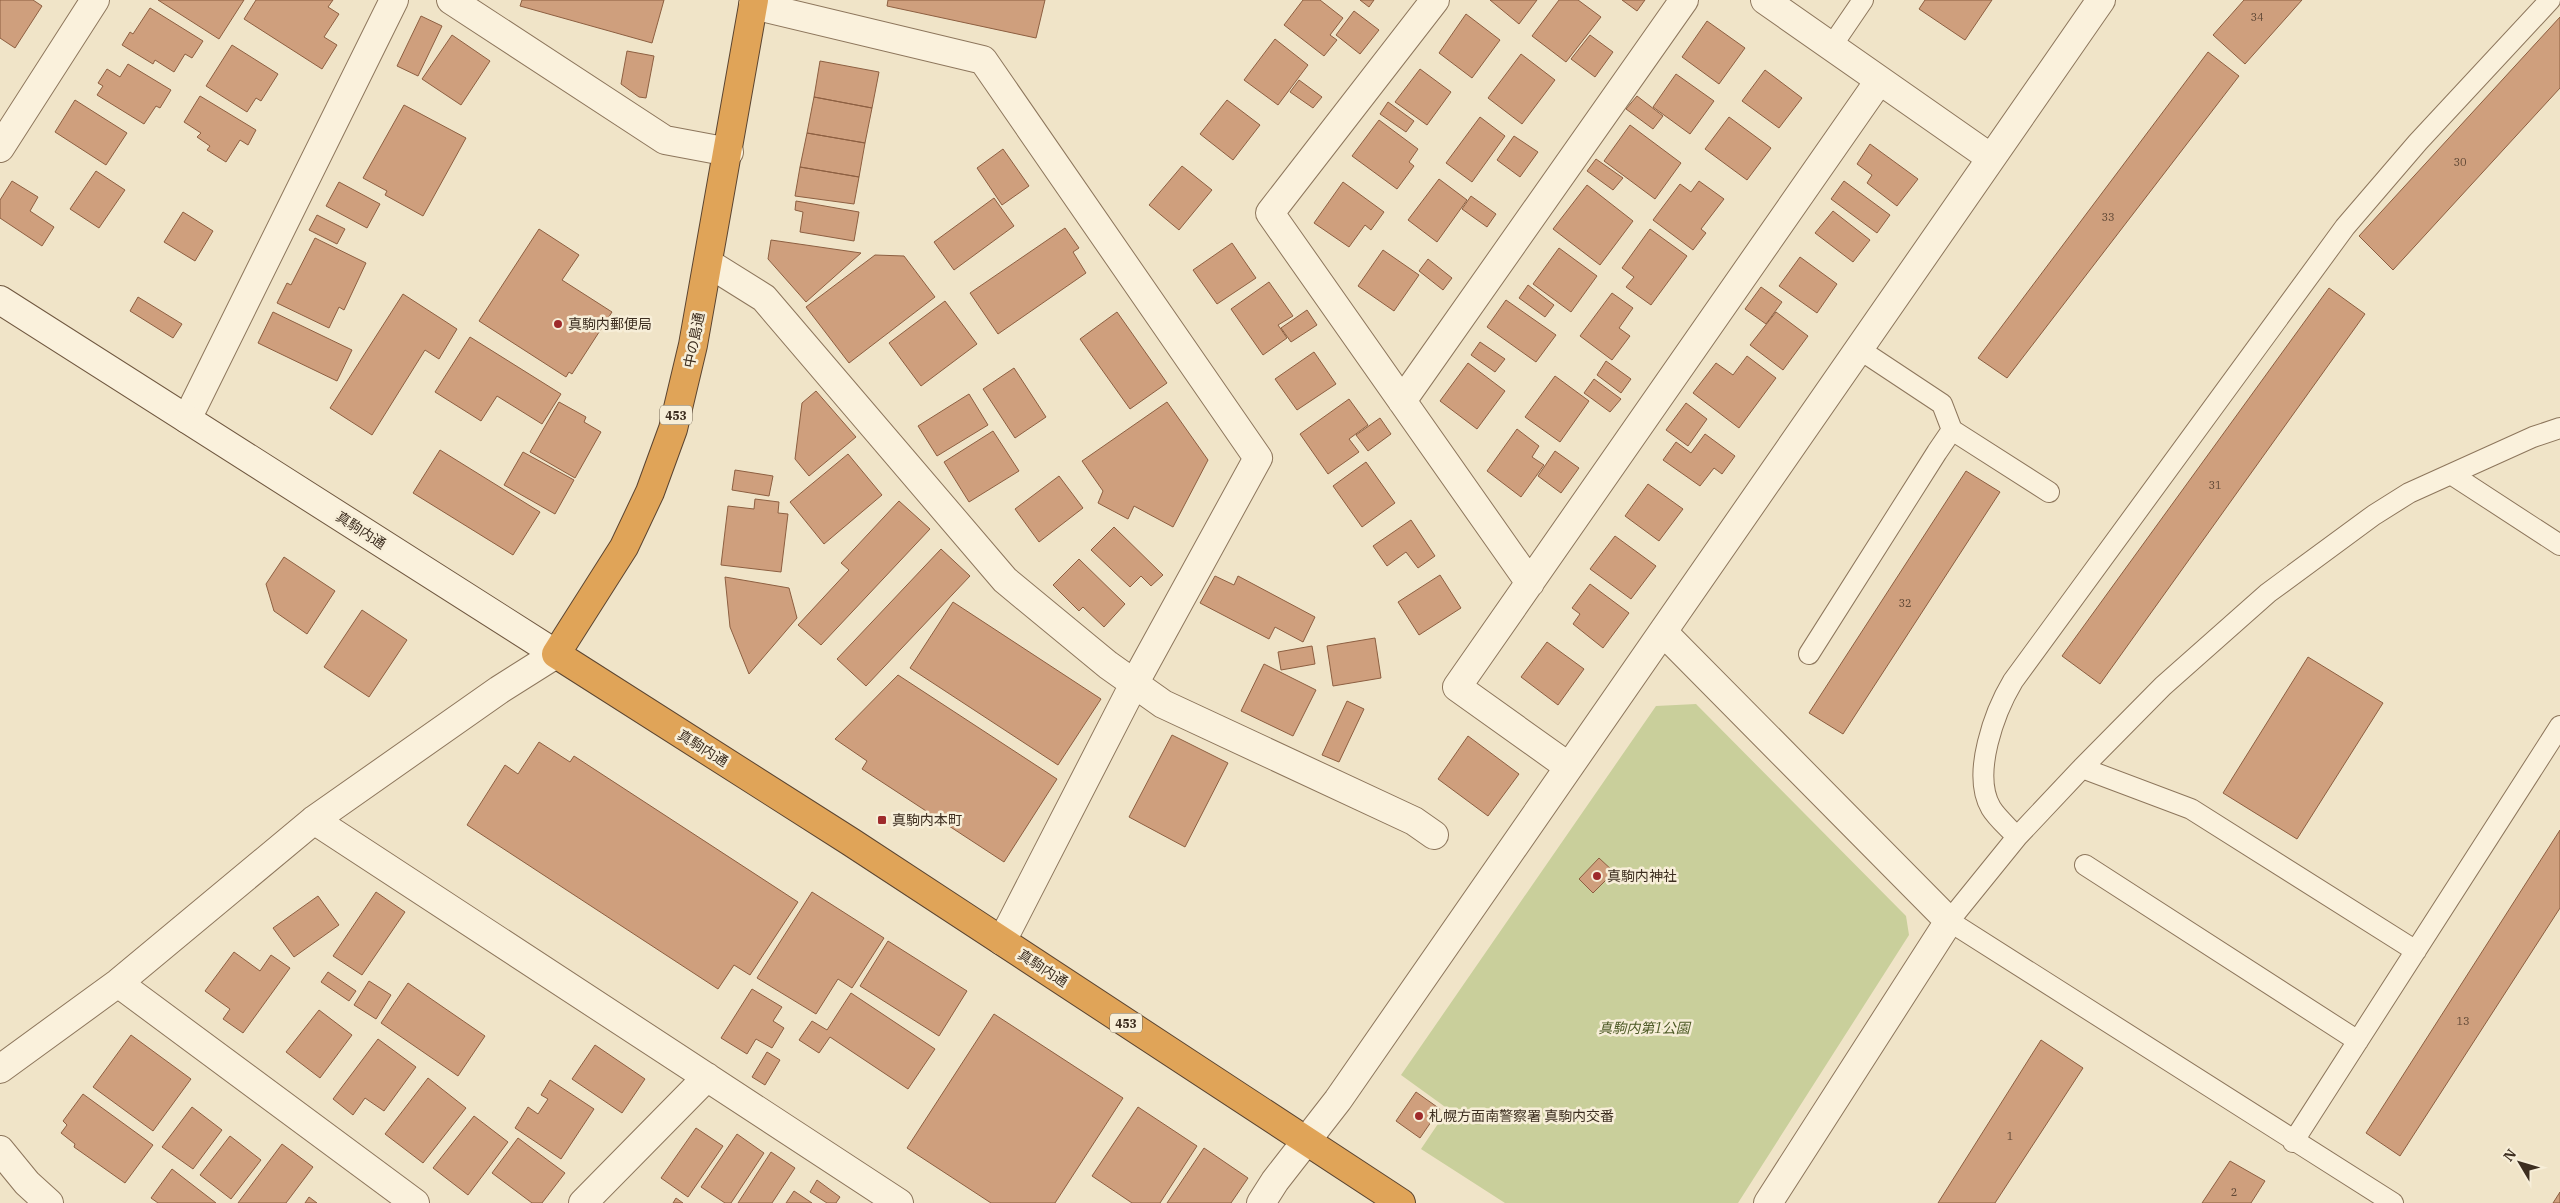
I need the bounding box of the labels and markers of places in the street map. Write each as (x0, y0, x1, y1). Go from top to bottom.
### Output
place label: 真駒内郵便局 (568, 315, 652, 333)
marker: 真駒内郵便局 (552, 318, 564, 330)
place label: 真駒内本町 (892, 811, 962, 829)
marker: 真駒内本町 (876, 814, 888, 826)
place label: 真駒内神社 (1607, 867, 1677, 885)
marker: 真駒内神社 (1591, 870, 1603, 882)
place label: 札幌方面南警察署 真駒内交番 (1429, 1107, 1614, 1125)
marker: 札幌方面南警察署 真駒内交番 (1413, 1110, 1425, 1122)

